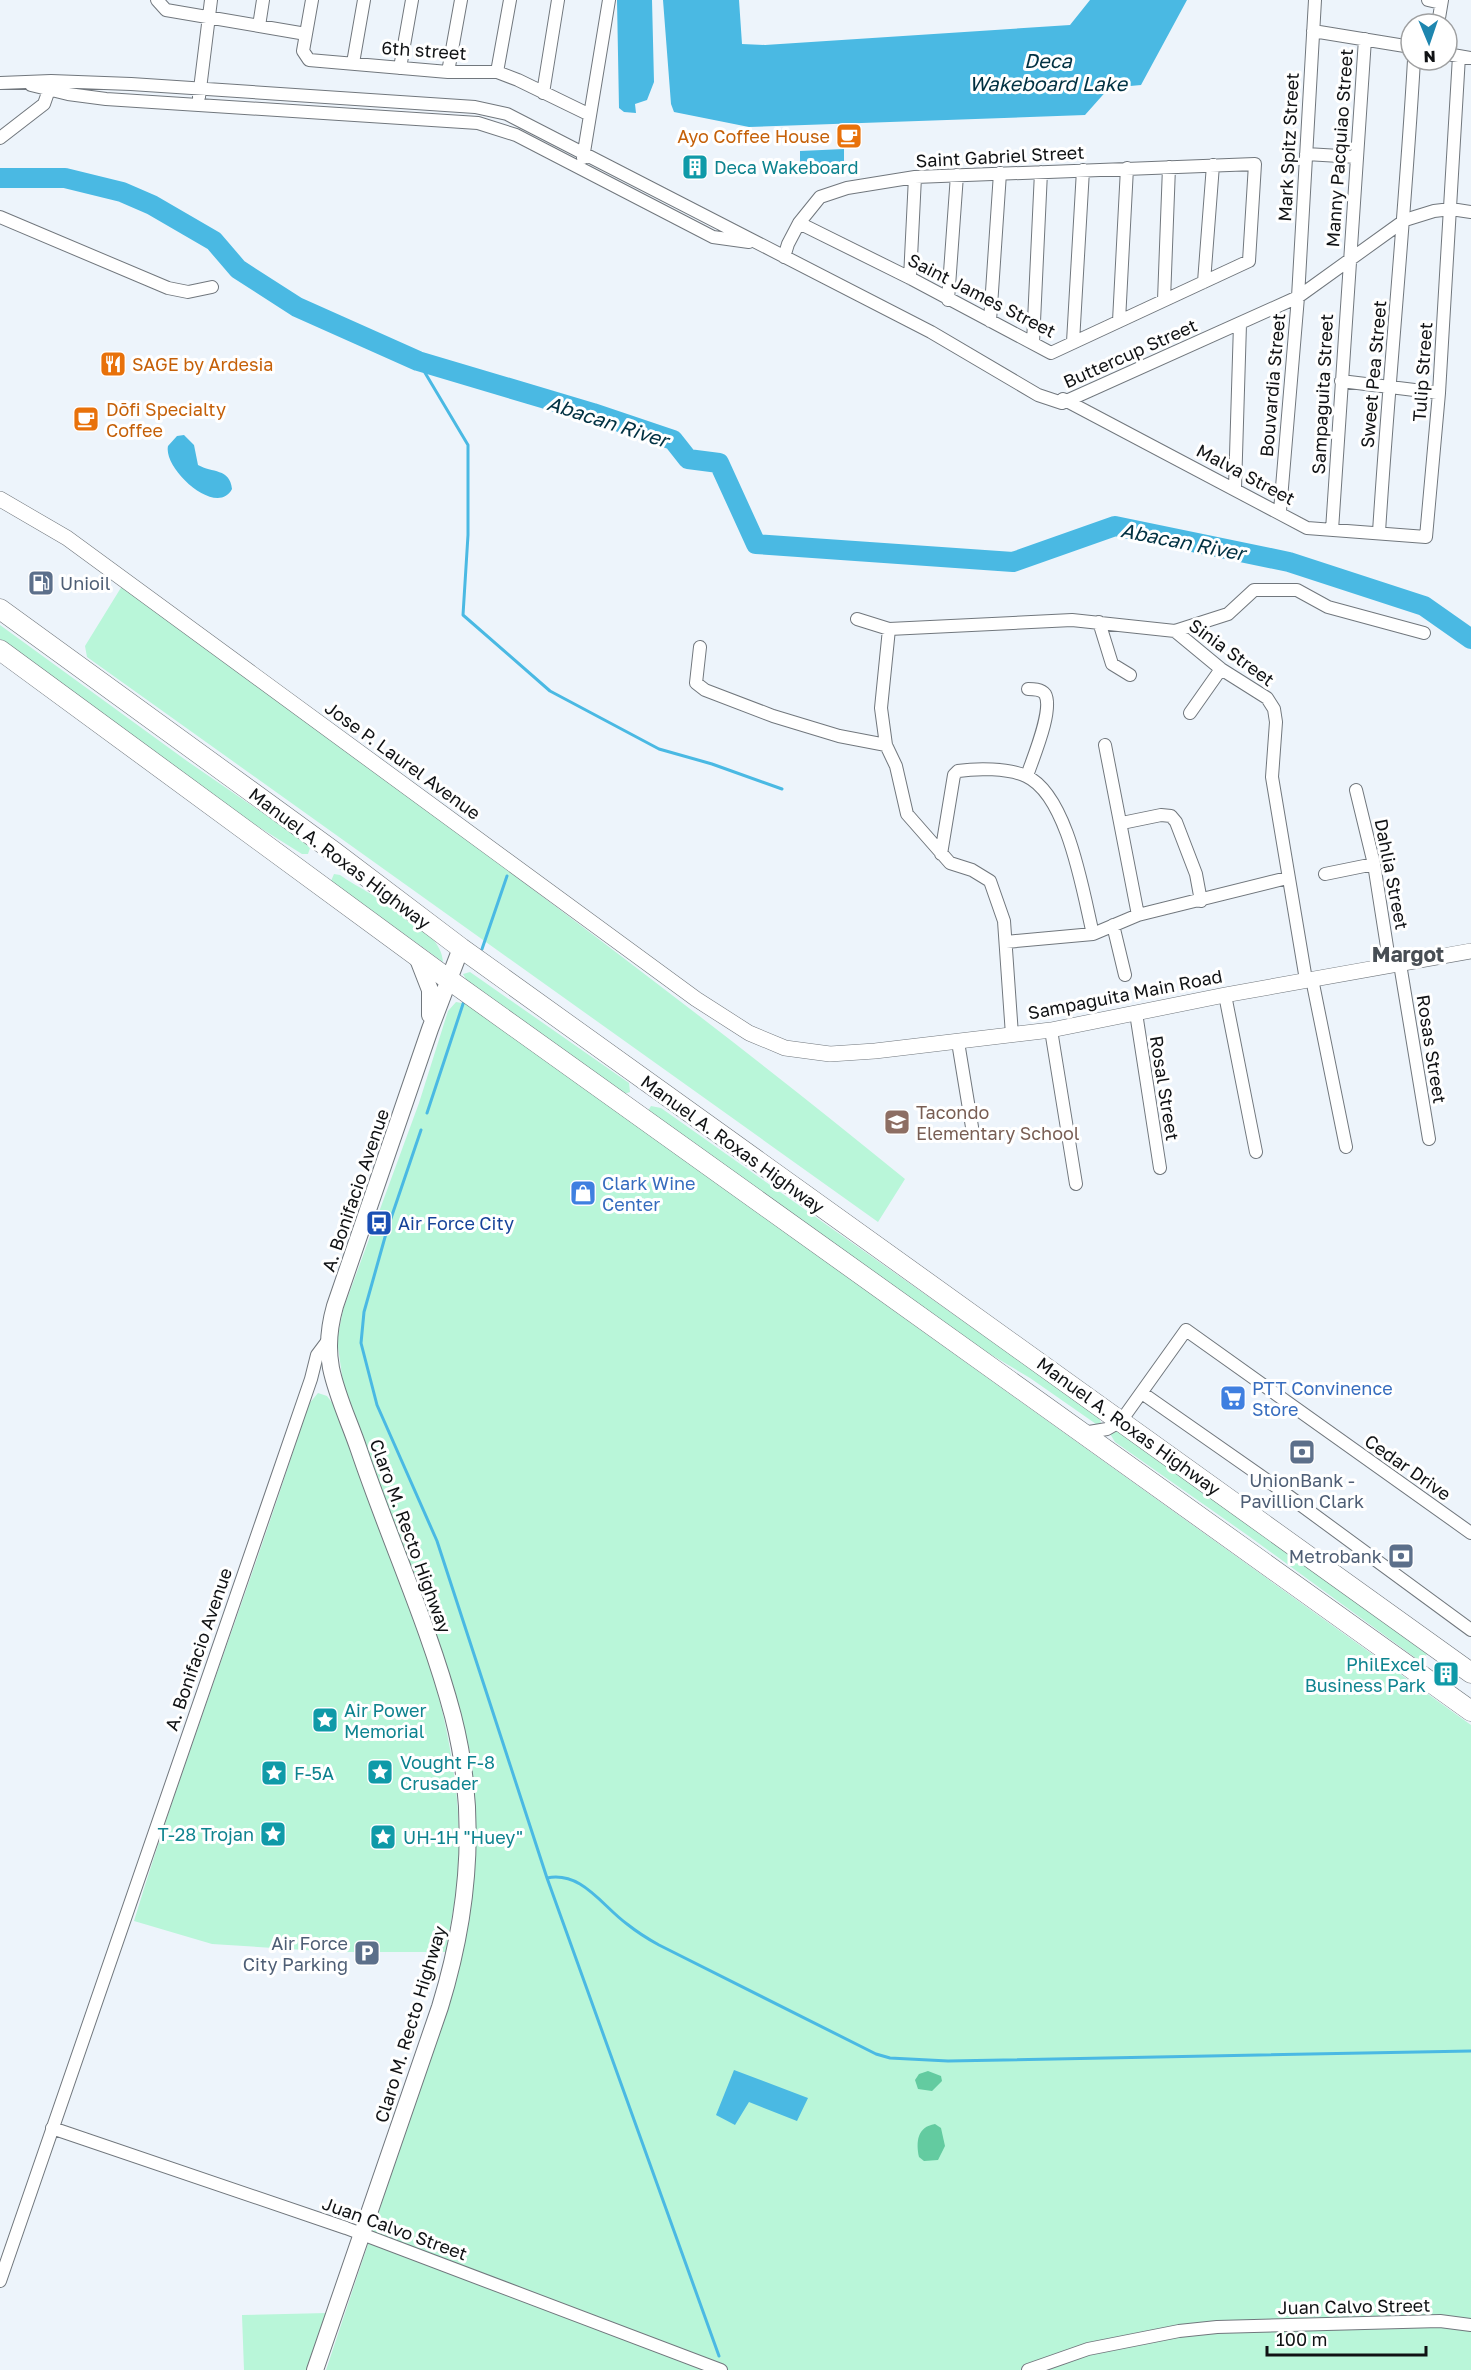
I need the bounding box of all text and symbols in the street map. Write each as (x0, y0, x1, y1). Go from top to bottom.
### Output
north arrow (1399, 12, 1459, 72)
street label: 6th street (381, 36, 467, 64)
text: N (1423, 47, 1436, 67)
water label: Deca Wakeboard Lake (969, 48, 1128, 95)
street label: Manny Pacquiao Street (1321, 48, 1357, 248)
street label: Mark Spitz Street (1273, 72, 1303, 222)
cafe icon: Ayo Coffee House (834, 121, 864, 151)
place label: Ayo Coffee House (677, 125, 830, 147)
street label: Saint Gabriel Street (915, 141, 1085, 171)
building icon: Deca Wakeboard (680, 152, 710, 182)
place label: Deca Wakeboard (714, 156, 858, 178)
street label: Saint James Street (904, 248, 1060, 342)
street label: Sweet Pea Street (1356, 299, 1390, 449)
street label: Bouvardia Street (1255, 312, 1289, 458)
street label: Sampaguita Street (1307, 313, 1337, 475)
street label: Buttercup Street (1060, 314, 1200, 392)
street label: Tulip Street (1408, 321, 1436, 423)
restaurant icon: SAGE by Ardesia (98, 349, 128, 379)
place label: SAGE by Ardesia (132, 353, 273, 375)
water label: Abacan River (545, 390, 675, 453)
place label: Dōfi Specialty Coffee (106, 398, 226, 441)
cafe icon: Dōfi Specialty Coffee (71, 404, 101, 434)
street label: Malva Street (1193, 439, 1299, 509)
water label: Abacan River (1119, 517, 1250, 565)
fuel station icon: Unioil (26, 568, 56, 598)
place label: Unioil (60, 572, 111, 594)
street label: Sinia Street (1185, 614, 1279, 690)
street label: Jose P. Laurel Avenue (321, 696, 485, 824)
street label: Manuel A. Roxas Highway (245, 783, 435, 933)
street label: Dahlia Street (1370, 817, 1414, 931)
district label: Margot (1372, 941, 1444, 967)
street label: Sampaguita Main Road (1026, 964, 1224, 1024)
street label: Rosas Street (1413, 993, 1451, 1105)
street label: Rosal Street (1146, 1034, 1184, 1142)
street label: Manuel A. Roxas Highway (637, 1070, 829, 1218)
place label: Tacondo Elementary School (916, 1101, 1080, 1144)
street label: A. Bonifacio Avenue (317, 1106, 393, 1274)
school or university icon: Tacondo Elementary School (882, 1107, 912, 1137)
place label: Clark Wine Center (602, 1172, 695, 1215)
shop icon: Clark Wine Center (568, 1178, 598, 1208)
bus stop icon: Air Force City (364, 1208, 394, 1238)
place label: Air Force City (398, 1212, 514, 1234)
street label: Manuel A. Roxas Highway (1033, 1352, 1225, 1500)
place label: PTT Convinence Store (1252, 1377, 1393, 1420)
supermarket icon: PTT Convinence Store (1218, 1383, 1248, 1413)
street label: Cedar Drive (1361, 1429, 1455, 1505)
street label: Claro M. Recto Highway (366, 1436, 456, 1636)
bank icon: UnionBank - Pavillion Clark (1287, 1437, 1317, 1467)
place label: UnionBank - Pavillion Clark (1240, 1469, 1364, 1512)
bank icon: Metrobank (1386, 1541, 1416, 1571)
place label: Metrobank (1289, 1545, 1382, 1567)
street label: A. Bonifacio Avenue (160, 1565, 236, 1733)
place label: PhilExcel Business Park (1305, 1653, 1426, 1696)
building icon: PhilExcel Business Park (1431, 1659, 1461, 1689)
place label: Air Power Memorial (344, 1699, 427, 1742)
place icon: Air Power Memorial (310, 1705, 340, 1735)
place label: Vought F-8 Crusader (400, 1751, 495, 1794)
place icon: Vought F-8 Crusader (365, 1757, 395, 1787)
place icon: F-5A (259, 1758, 289, 1788)
place label: F-5A (294, 1762, 334, 1784)
place icon: T-28 Trojan (258, 1819, 288, 1849)
place icon: UH-1H "Huey" (368, 1822, 398, 1852)
place label: T-28 Trojan (157, 1823, 254, 1845)
place label: UH-1H "Huey" (403, 1826, 523, 1848)
street label: Claro M. Recto Highway (370, 1923, 450, 2125)
place label: Air Force City Parking (243, 1932, 348, 1975)
parking icon: Air Force City Parking (352, 1938, 382, 1968)
street label: Juan Calvo Street (319, 2192, 471, 2264)
street label: Juan Calvo Street (1277, 2294, 1431, 2318)
scale bar (1267, 2319, 1426, 2357)
text: 100 m (1276, 2328, 1327, 2350)

